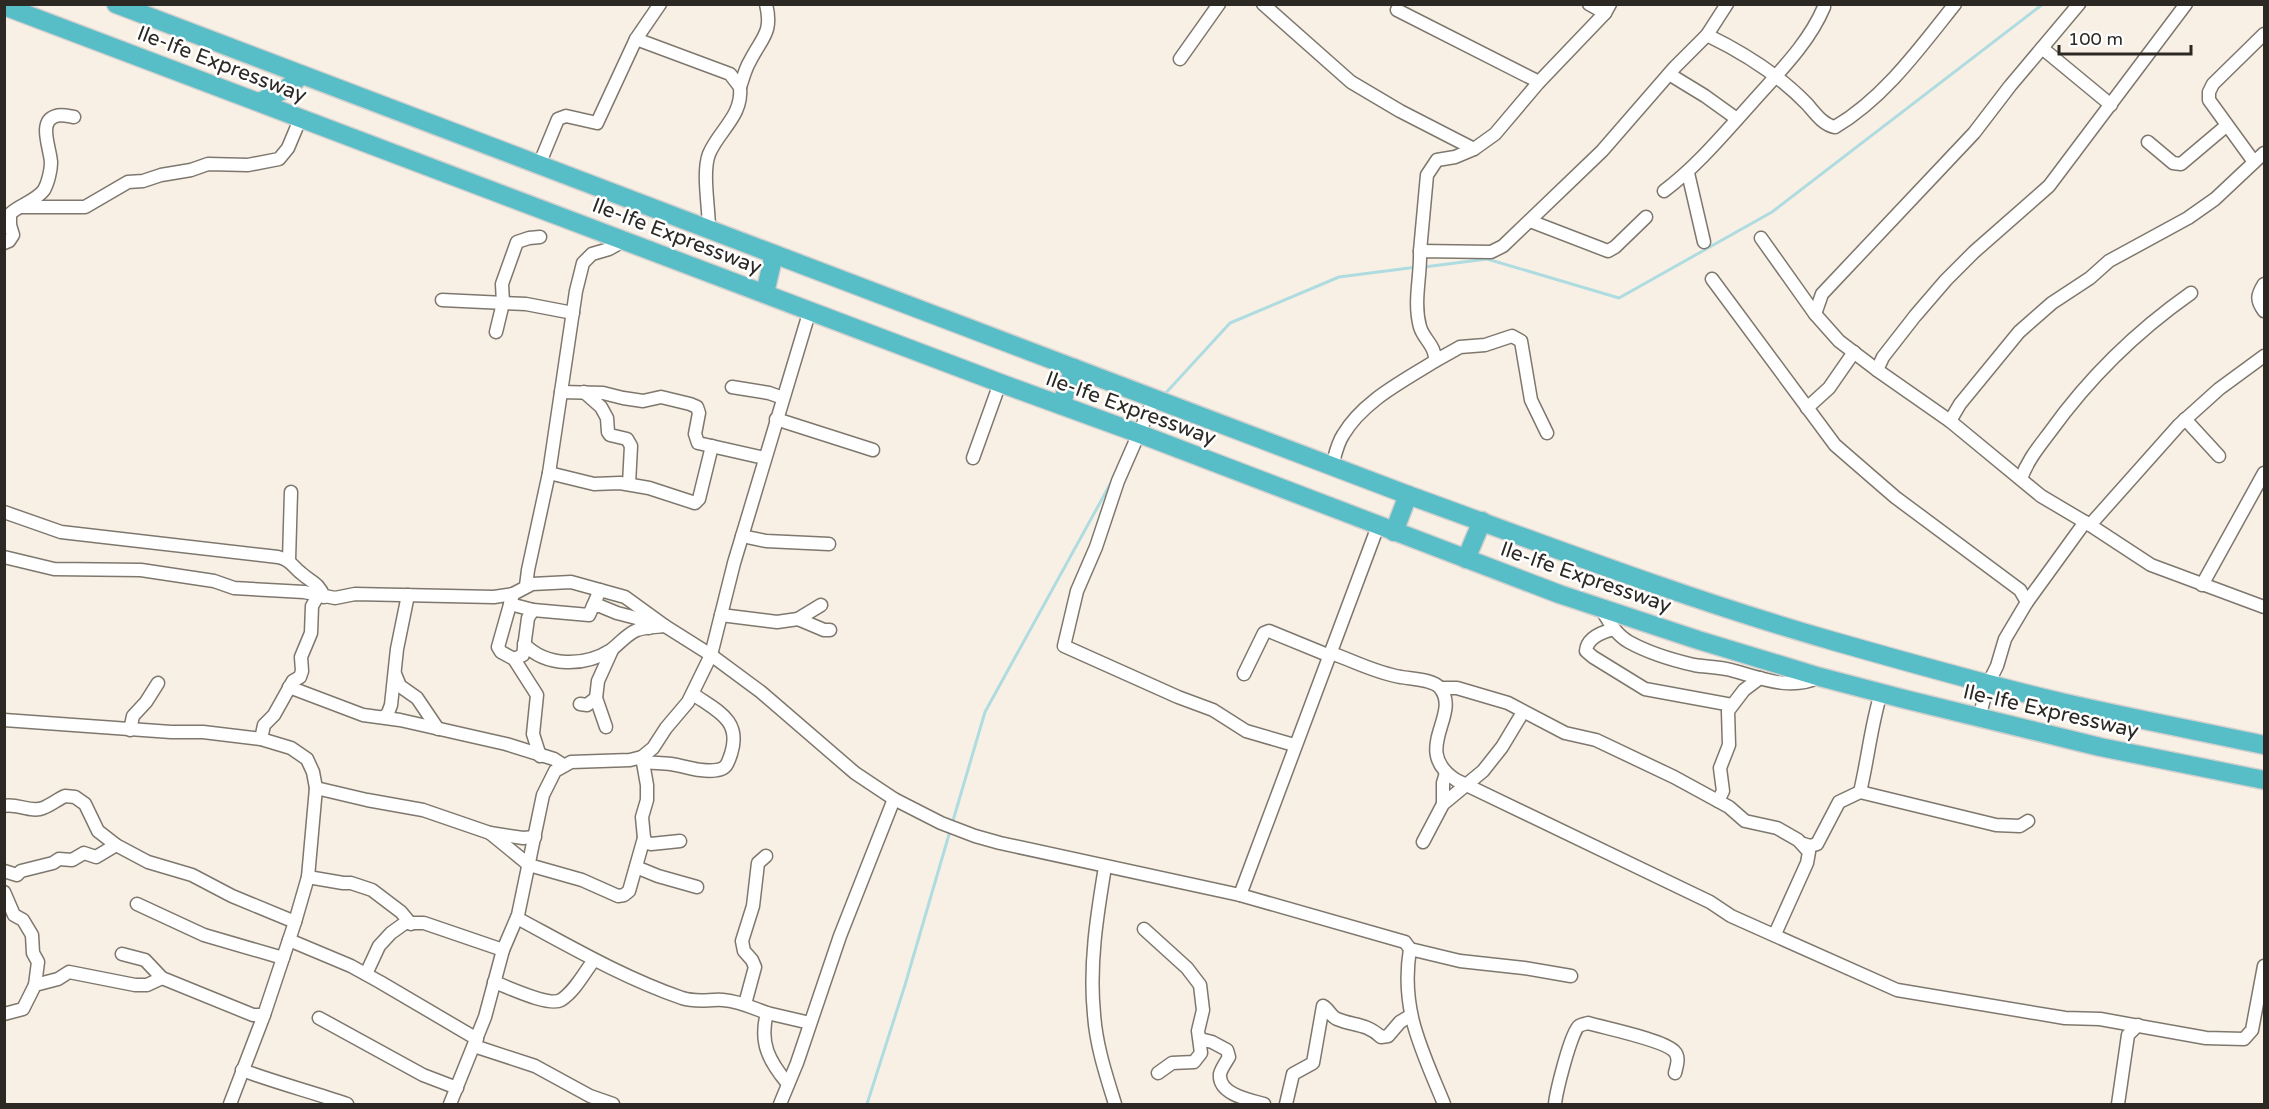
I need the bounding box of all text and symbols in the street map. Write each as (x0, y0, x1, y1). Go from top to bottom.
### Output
scale bar (2059, 18, 2191, 56)
street label: Ile-Ife Expressway (134, 21, 310, 108)
text: 100 m (2068, 28, 2123, 50)
street label: Ile-Ife Expressway (589, 193, 765, 280)
street label: Ile-Ife Expressway (1042, 366, 1219, 451)
street label: Ile-Ife Expressway (1497, 536, 1675, 618)
street label: Ile-Ife Expressway (1961, 679, 2141, 744)

